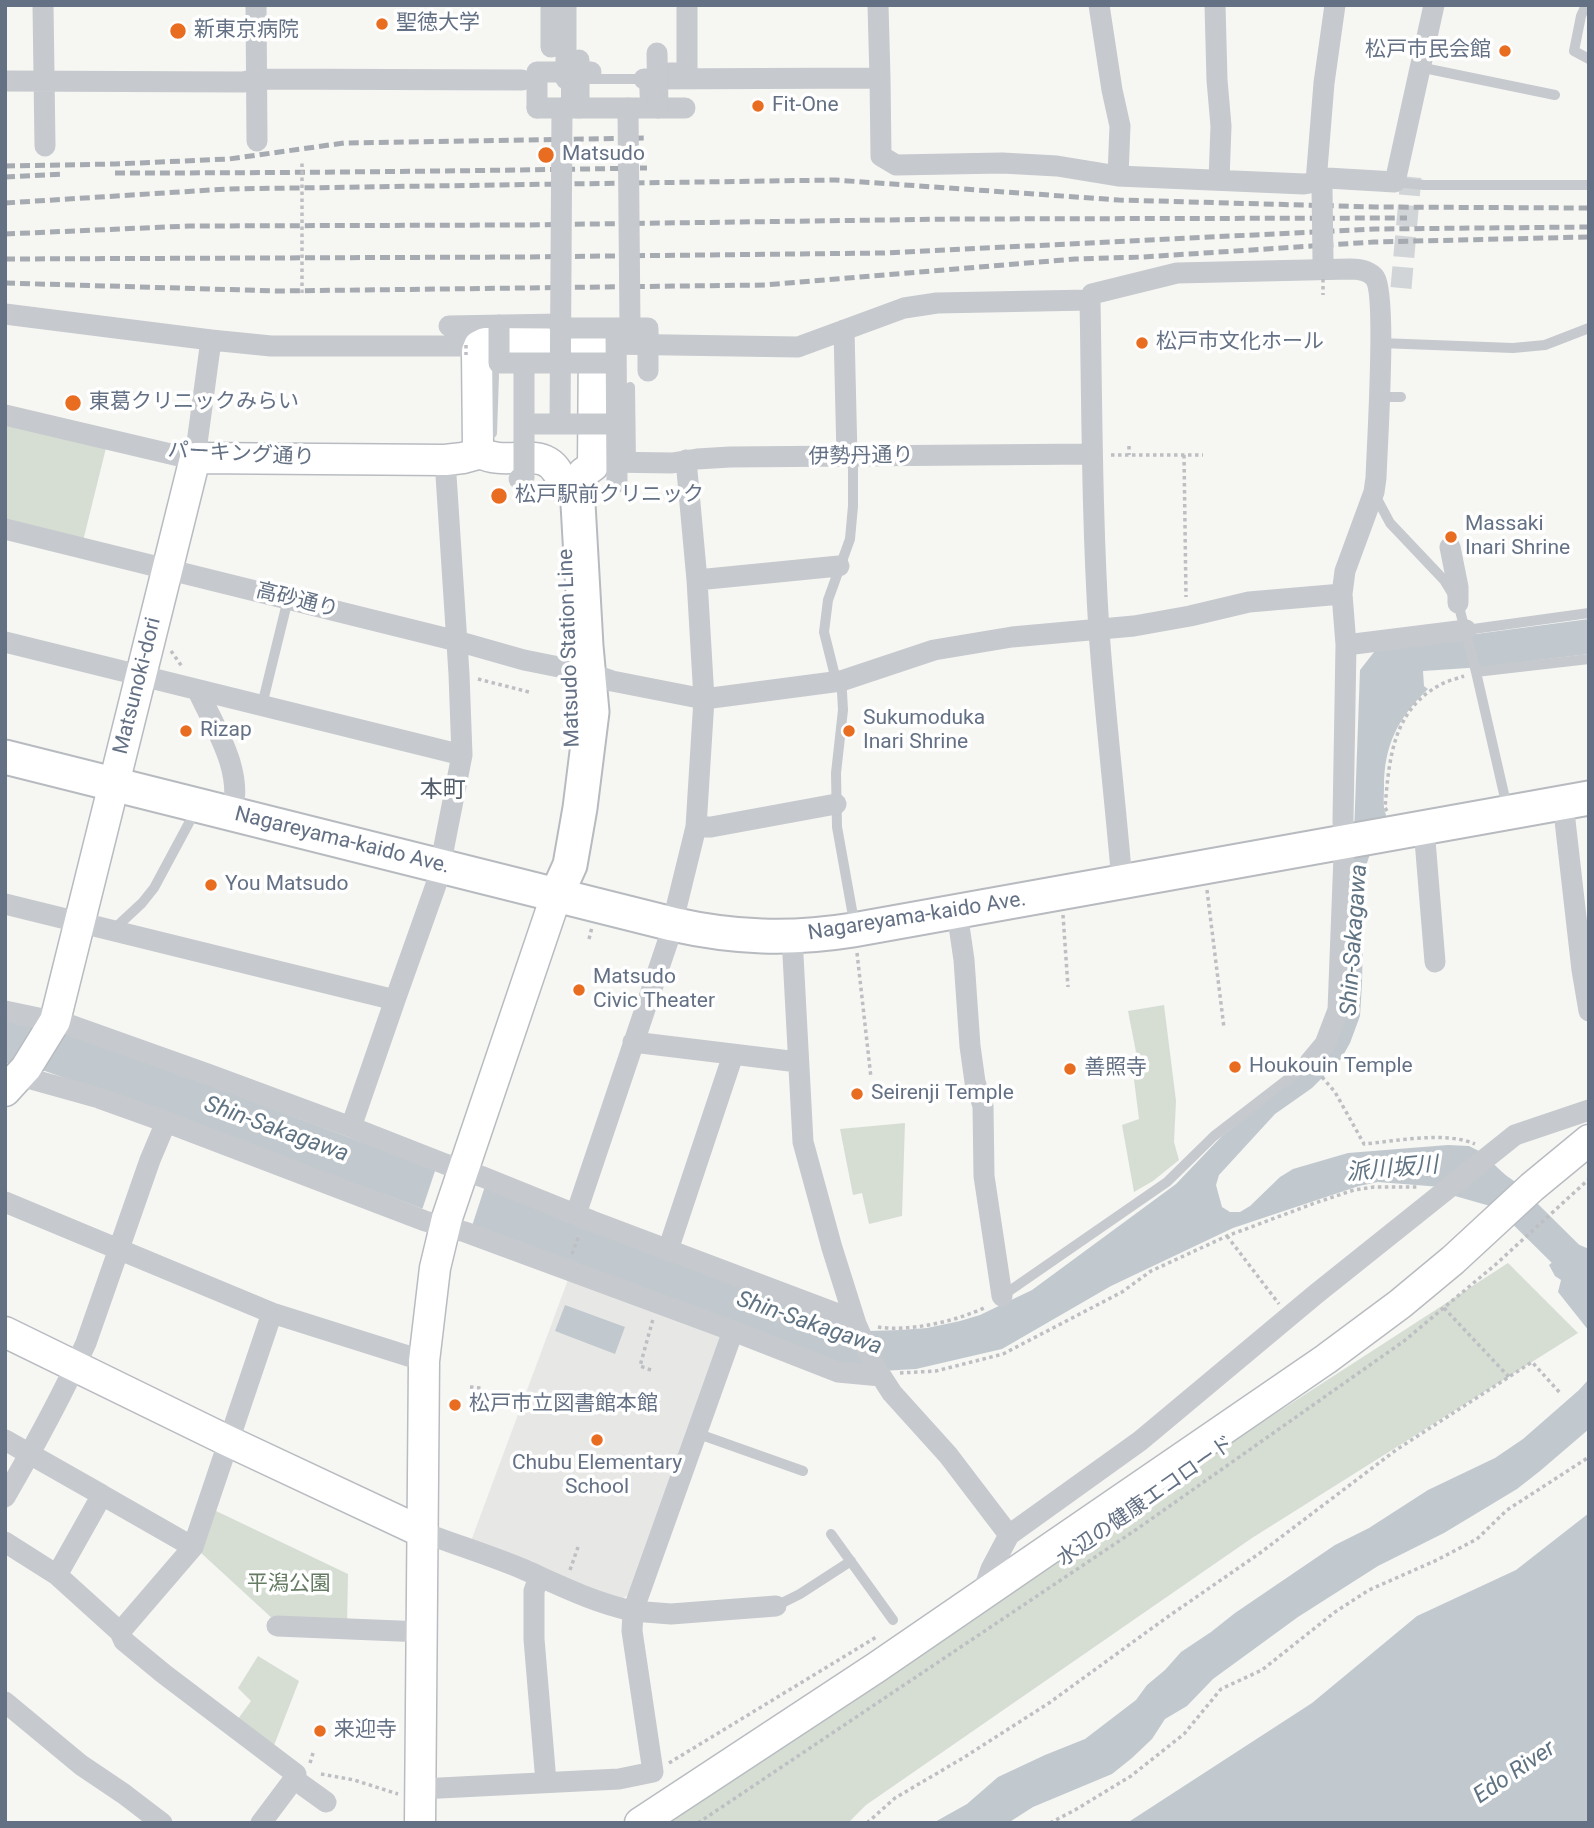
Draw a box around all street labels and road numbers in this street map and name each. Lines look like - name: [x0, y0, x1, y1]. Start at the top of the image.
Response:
- street label: パーキング通り: [167, 439, 315, 471]
- street label: 伊勢丹通り: [808, 443, 914, 471]
- street label: Matsudo Station Line: [554, 548, 586, 748]
- street label: 高砂通り: [253, 579, 341, 623]
- street label: Matsunoki-dori: [109, 615, 167, 757]
- street label: Nagareyama-kaido Ave.: [232, 802, 452, 880]
- street label: Nagareyama-kaido Ave.: [806, 887, 1028, 947]
- street label: 水辺の健康エコロード: [1053, 1431, 1239, 1573]

